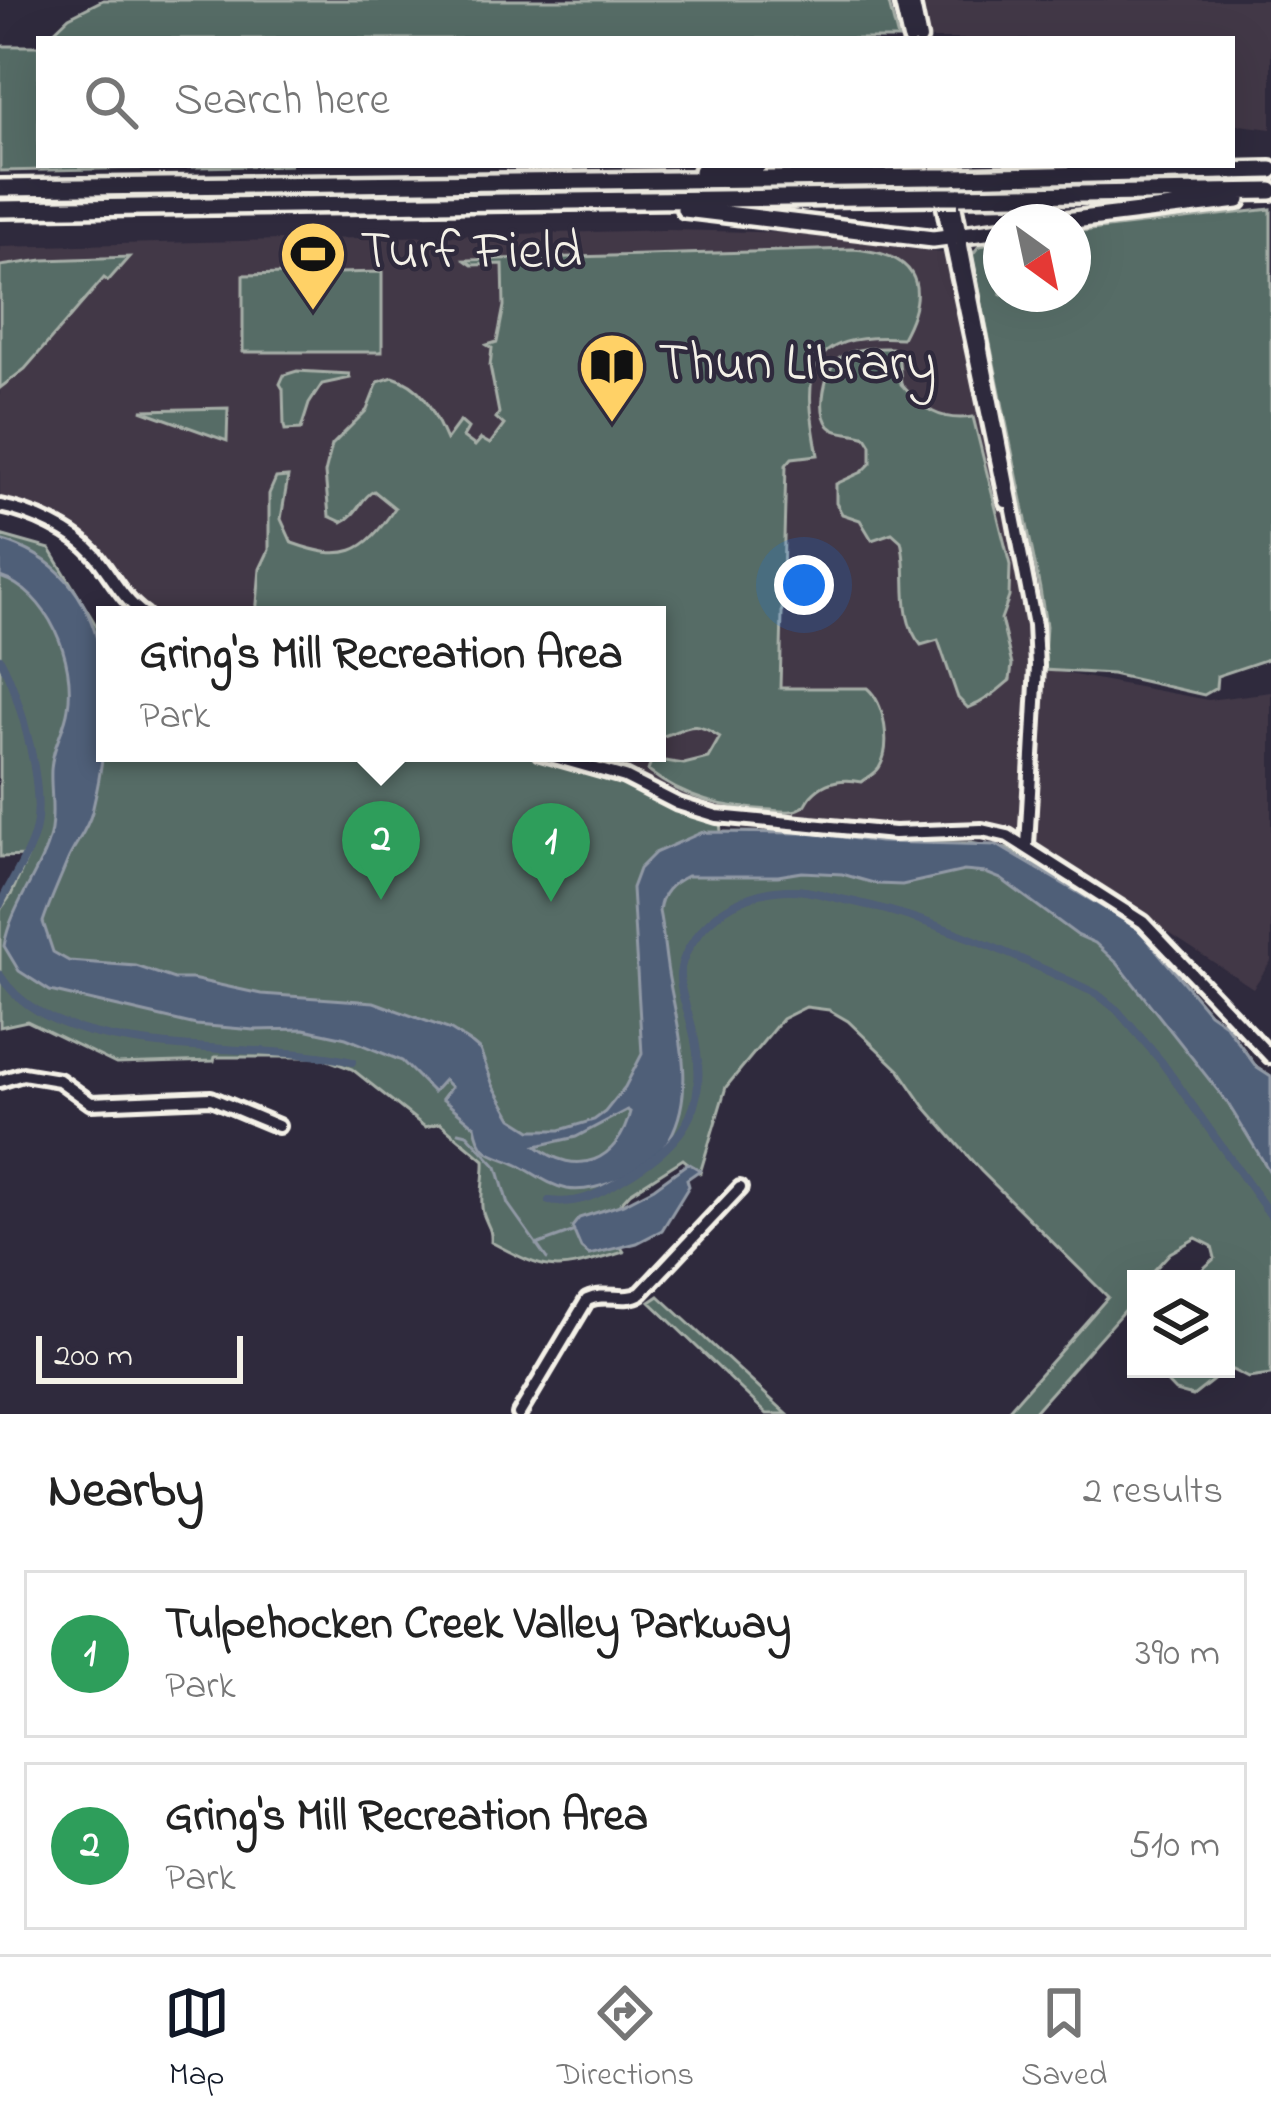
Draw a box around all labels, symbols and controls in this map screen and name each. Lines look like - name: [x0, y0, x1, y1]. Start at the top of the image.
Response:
- search box: [36, 36, 1235, 168]
- icon: search: [78, 69, 144, 135]
- text: Search here: [174, 69, 390, 135]
- north arrow: [983, 204, 1091, 312]
- place label: Turf Field: [360, 215, 582, 293]
- sports icon: Turf Field: [278, 219, 348, 313]
- place label: Thun Library: [658, 327, 936, 405]
- library icon: Thun Library: [577, 331, 647, 425]
- your location: [774, 555, 834, 615]
- popup: [96, 606, 666, 762]
- text: Gring's Mill Recreation Area: [140, 623, 622, 689]
- text: Park: [140, 689, 210, 746]
- pin: 2: [342, 801, 420, 900]
- pin: 1: [512, 803, 590, 902]
- map controls: [1127, 1270, 1235, 1378]
- button: layers: [1127, 1270, 1235, 1378]
- scale bar: [36, 1330, 243, 1383]
- text: 200 m: [54, 1333, 133, 1381]
- text: Nearby: [48, 1455, 204, 1530]
- text: 2 results: [1083, 1464, 1223, 1521]
- text: Tulpehocken Creek Valley Parkway: [165, 1593, 791, 1659]
- text: 1: [84, 1626, 96, 1683]
- text: 390 m: [1135, 1626, 1220, 1683]
- text: Park: [165, 1659, 235, 1716]
- text: Gring's Mill Recreation Area: [165, 1785, 648, 1851]
- text: 2: [80, 1818, 100, 1875]
- text: 510 m: [1128, 1818, 1220, 1875]
- text: Park: [165, 1851, 235, 1908]
- tab: Map: [164, 1980, 230, 2100]
- tab: Directions: [557, 1980, 694, 2100]
- tab: Saved: [1021, 1980, 1107, 2100]

